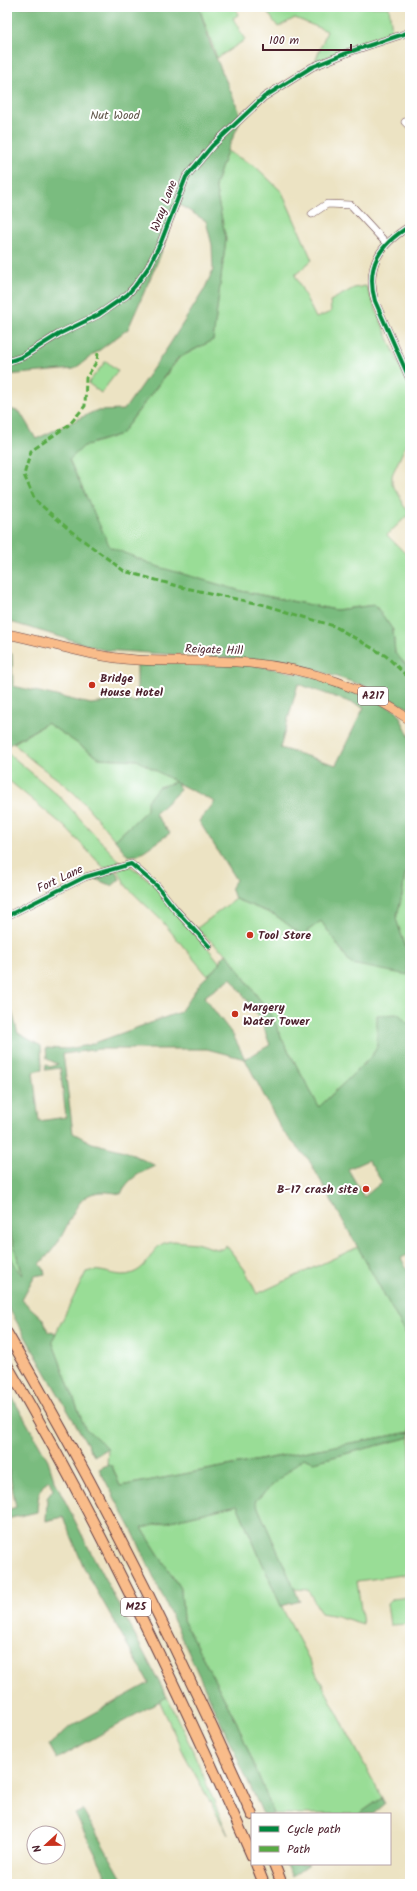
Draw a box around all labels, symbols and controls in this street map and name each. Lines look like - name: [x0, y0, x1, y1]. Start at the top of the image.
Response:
- scale bar: [263, 26, 351, 52]
- text: 100 m: [269, 31, 300, 50]
- park label: Nut Wood: [90, 106, 141, 125]
- street label: Wray Lane: [146, 177, 183, 234]
- street label: Reigate Hill: [185, 639, 243, 661]
- place label: Bridge House Hotel: [100, 669, 164, 702]
- marker: Bridge House Hotel: [87, 680, 97, 690]
- road number: A217: [358, 687, 388, 705]
- street label: Fort Lane: [34, 860, 87, 898]
- place label: Tool Store: [258, 926, 311, 945]
- marker: Tool Store: [245, 930, 255, 940]
- place label: Margery Water Tower: [243, 998, 310, 1031]
- marker: Margery Water Tower: [230, 1009, 240, 1019]
- place label: B-17 crash site: [277, 1180, 358, 1199]
- marker: B-17 crash site: [361, 1184, 371, 1194]
- road number: M25: [121, 1598, 151, 1616]
- legend: [251, 1813, 391, 1865]
- text: Cycle path: [287, 1820, 341, 1839]
- north arrow: [26, 1825, 66, 1865]
- text: Path: [287, 1840, 310, 1859]
- text: N: [28, 1842, 47, 1855]

